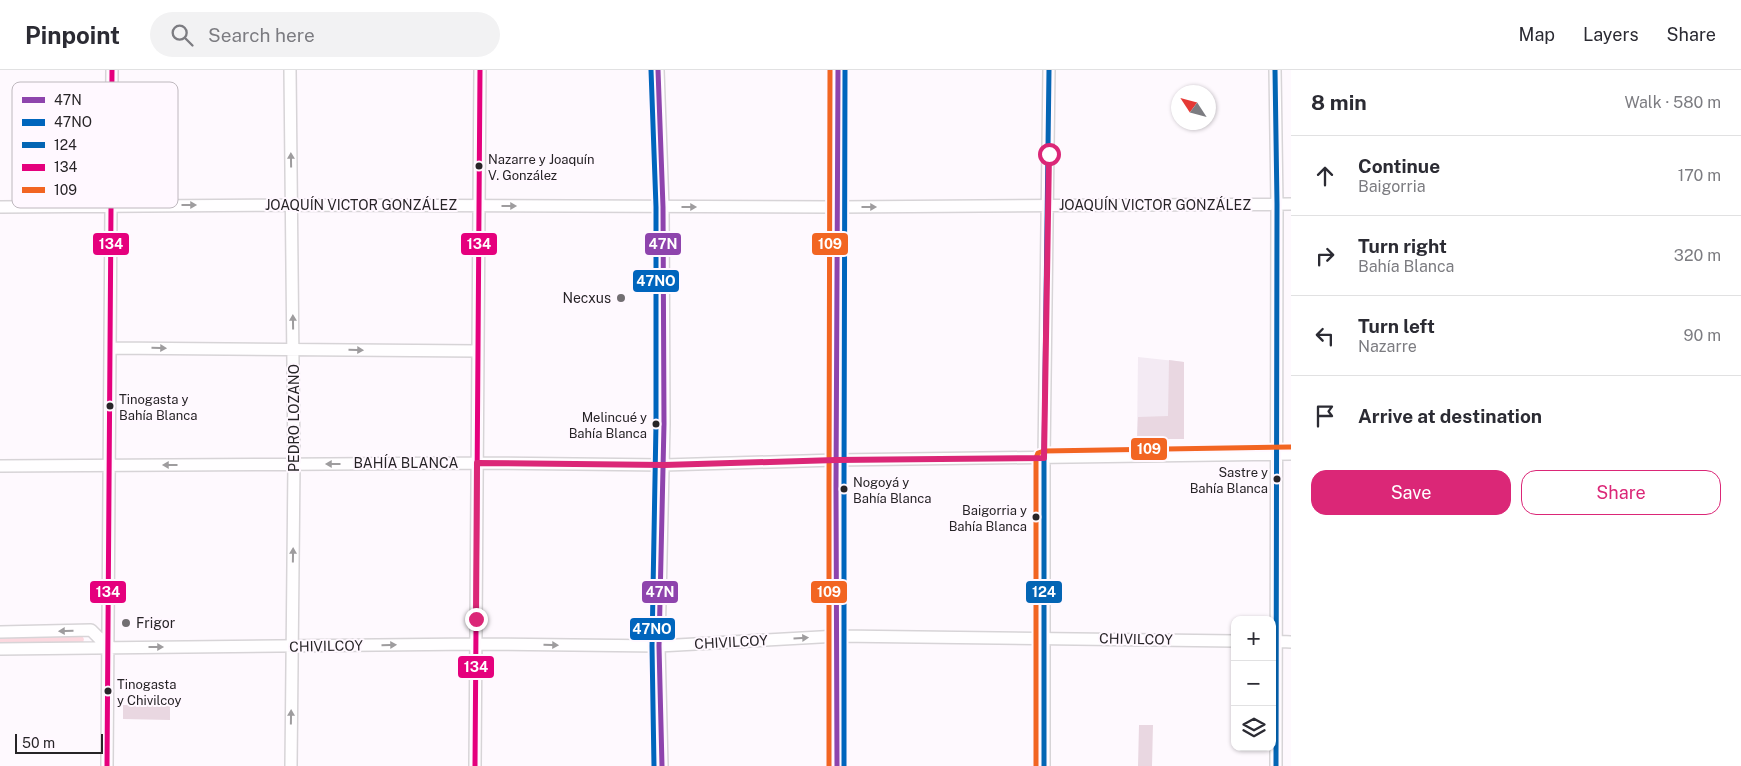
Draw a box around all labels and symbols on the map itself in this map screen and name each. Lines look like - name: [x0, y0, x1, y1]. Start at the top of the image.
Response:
- legend: [12, 82, 178, 208]
- north arrow: [1171, 85, 1216, 130]
- text: 47N: [54, 92, 82, 108]
- text: 47NO: [54, 114, 92, 130]
- text: 124: [54, 137, 77, 153]
- route start: [1038, 143, 1061, 166]
- one-way arrow: [287, 152, 295, 168]
- place label: Nazarre y Joaquín V. González: [488, 152, 595, 183]
- text: 134: [54, 159, 77, 175]
- marker: Nazarre y Joaquín V. González: [474, 161, 484, 171]
- text: 109: [54, 182, 77, 198]
- street label: JOAQUÍN VICTOR GONZÁLEZ: [265, 196, 457, 213]
- street label: JOAQUÍN VICTOR GONZÁLEZ: [1059, 196, 1251, 213]
- one-way arrow: [181, 201, 197, 209]
- one-way arrow: [501, 202, 517, 210]
- one-way arrow: [681, 203, 697, 211]
- one-way arrow: [861, 203, 877, 211]
- line badge: 134: [92, 232, 130, 256]
- line badge: 134: [460, 232, 498, 256]
- line badge: 47N: [644, 232, 682, 256]
- line badge: 109: [811, 232, 849, 256]
- text: 134: [99, 236, 123, 252]
- text: 134: [467, 236, 491, 252]
- text: 47N: [649, 236, 677, 252]
- text: 109: [818, 236, 842, 252]
- line badge: 47NO: [632, 269, 680, 293]
- text: 47NO: [636, 273, 676, 289]
- place label: Necxus: [562, 290, 611, 306]
- marker: Necxus: [615, 292, 627, 304]
- one-way arrow: [289, 314, 297, 330]
- one-way arrow: [151, 344, 167, 352]
- one-way arrow: [348, 346, 364, 354]
- street label: PEDRO LOZANO: [286, 364, 302, 472]
- place label: Tinogasta y Bahía Blanca: [119, 392, 197, 423]
- marker: Tinogasta y Bahía Blanca: [105, 401, 115, 411]
- place label: Melincué y Bahía Blanca: [569, 410, 647, 441]
- marker: Melincué y Bahía Blanca: [651, 419, 661, 429]
- line badge: 109: [1130, 437, 1168, 461]
- text: 109: [1137, 441, 1161, 457]
- street label: BAHÍA BLANCA: [354, 454, 459, 471]
- one-way arrow: [325, 460, 341, 468]
- one-way arrow: [162, 461, 178, 469]
- place label: Sastre y Bahía Blanca: [1190, 465, 1268, 496]
- marker: Sastre y Bahía Blanca: [1272, 474, 1282, 484]
- place label: Nogoyá y Bahía Blanca: [853, 475, 931, 506]
- marker: Nogoyá y Bahía Blanca: [839, 484, 849, 494]
- place label: Baigorria y Bahía Blanca: [949, 503, 1027, 534]
- marker: Baigorria y Bahía Blanca: [1031, 512, 1041, 522]
- one-way arrow: [289, 547, 297, 563]
- line badge: 134: [89, 580, 127, 604]
- line badge: 47N: [641, 580, 679, 604]
- line badge: 109: [810, 580, 848, 604]
- line badge: 124: [1025, 580, 1063, 604]
- text: 134: [96, 584, 120, 600]
- text: 47N: [646, 584, 674, 600]
- text: 109: [817, 584, 841, 600]
- text: 124: [1032, 584, 1056, 600]
- route end: [465, 608, 488, 631]
- place label: Frigor: [136, 615, 175, 631]
- marker: Frigor: [120, 617, 132, 629]
- line badge: 47NO: [629, 617, 676, 641]
- text: 47NO: [632, 621, 672, 637]
- one-way arrow: [58, 627, 74, 635]
- street label: CHIVILCOY: [1099, 630, 1173, 648]
- street label: CHIVILCOY: [694, 632, 769, 652]
- one-way arrow: [793, 634, 809, 642]
- street label: CHIVILCOY: [289, 637, 363, 655]
- one-way arrow: [381, 641, 397, 649]
- one-way arrow: [544, 641, 560, 649]
- one-way arrow: [149, 643, 165, 651]
- line badge: 134: [457, 655, 495, 679]
- text: 134: [464, 659, 488, 675]
- place label: Tinogasta y Chivilcoy: [117, 677, 181, 708]
- marker: Tinogasta y Chivilcoy: [103, 686, 113, 696]
- one-way arrow: [287, 709, 295, 725]
- scale bar: [15, 731, 102, 754]

